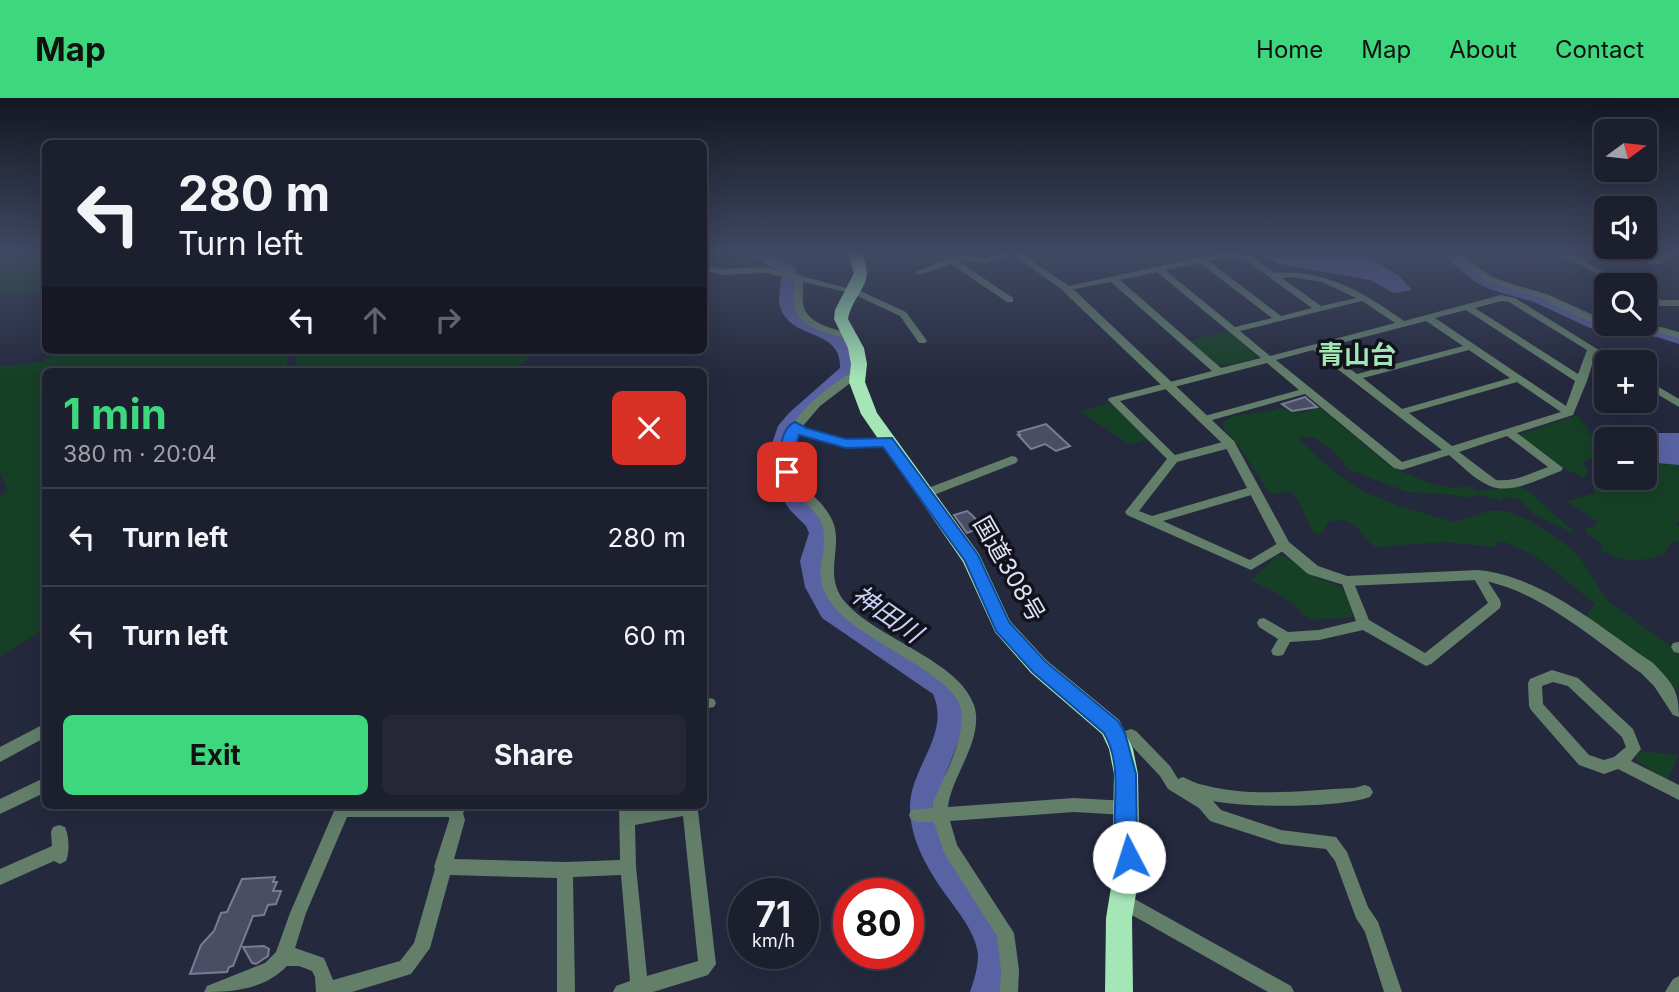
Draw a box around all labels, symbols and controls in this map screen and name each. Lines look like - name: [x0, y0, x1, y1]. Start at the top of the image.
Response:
- text: Map: [35, 29, 106, 69]
- text: Home: [1256, 35, 1323, 64]
- text: Map: [1361, 35, 1411, 64]
- text: About: [1449, 35, 1517, 64]
- text: Contact: [1555, 35, 1644, 64]
- north arrow: [1594, 119, 1657, 182]
- map controls: [1594, 119, 1657, 490]
- text: 280 m: [178, 164, 330, 223]
- icon: left: [63, 168, 154, 259]
- button: sound: [1594, 196, 1657, 259]
- text: Turn left: [178, 224, 303, 263]
- button: search: [1594, 273, 1657, 336]
- icon: left: [283, 301, 321, 339]
- icon: ahead: [356, 301, 394, 339]
- icon: right: [429, 301, 467, 339]
- district label: 青山台: [1318, 339, 1396, 370]
- button: +: [1594, 350, 1657, 413]
- text: 1 min: [63, 388, 167, 439]
- button: close: [612, 391, 686, 465]
- button: −: [1594, 427, 1657, 490]
- text: 380 m · 20:04: [63, 440, 217, 468]
- pin: [757, 442, 817, 502]
- icon: arrive: [768, 453, 806, 491]
- street label: 国道308号: [968, 511, 1051, 627]
- icon: left: [63, 518, 101, 556]
- text: Turn left: [122, 522, 228, 553]
- text: 280 m: [608, 522, 686, 553]
- water label: 神田川: [846, 579, 931, 650]
- icon: left: [63, 616, 101, 654]
- text: Turn left: [122, 620, 228, 651]
- text: 60 m: [623, 620, 686, 651]
- button: Exit: [63, 715, 368, 795]
- button: Share: [382, 715, 686, 795]
- position arrow: [1092, 820, 1166, 894]
- speed limit sign: 80: [833, 878, 924, 969]
- text: 71: [756, 893, 791, 935]
- text: km/h: [752, 930, 795, 951]

